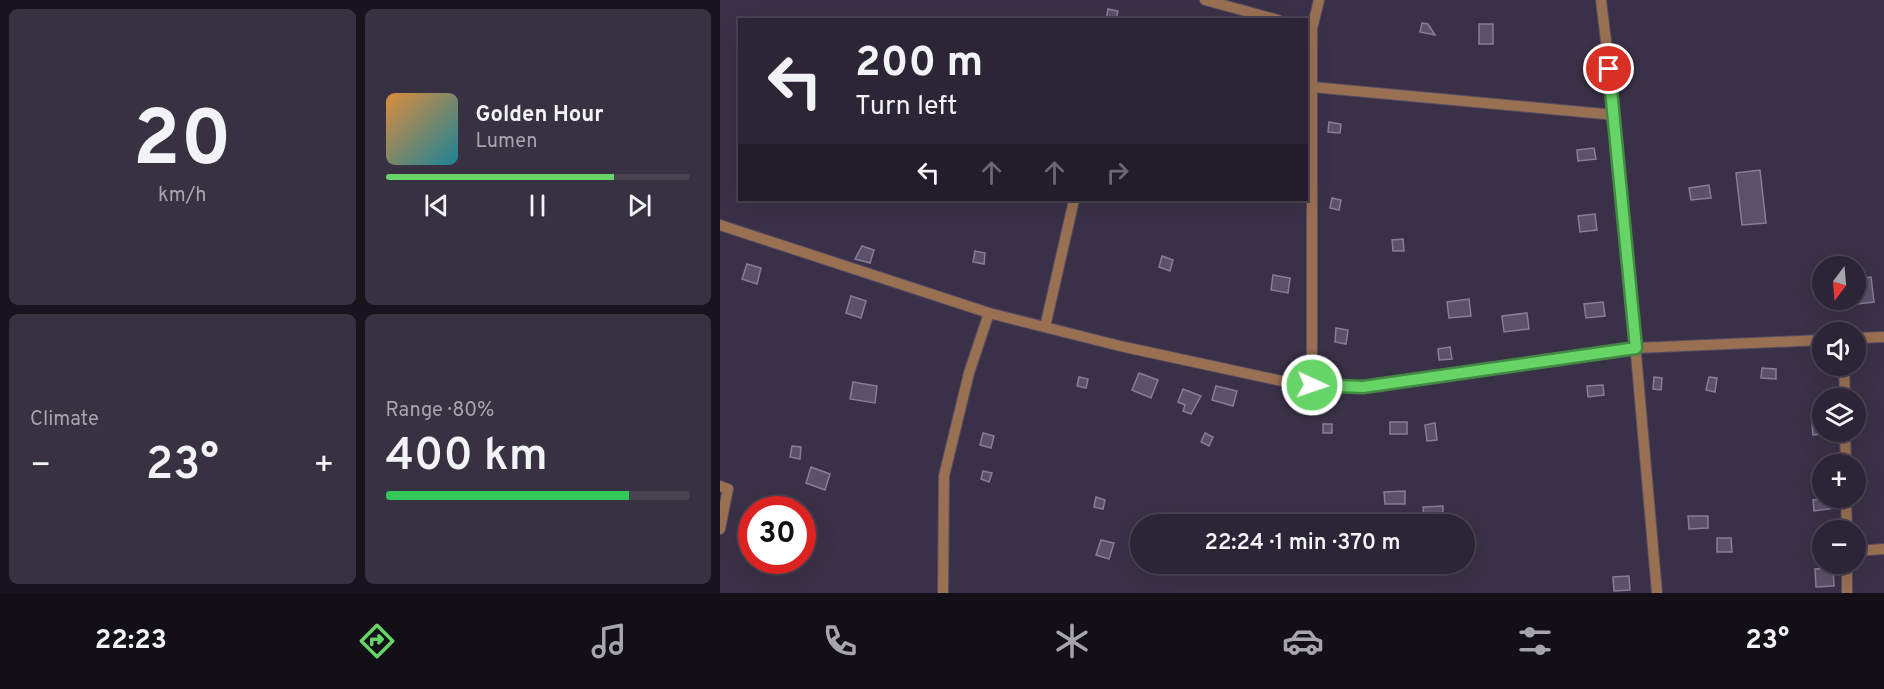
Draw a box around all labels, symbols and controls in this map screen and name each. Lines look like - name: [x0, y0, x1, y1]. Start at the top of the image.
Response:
- text: 200 m: [855, 38, 983, 91]
- icon: left: [756, 42, 834, 120]
- pin: [1583, 43, 1634, 94]
- icon: arrive: [1592, 52, 1625, 85]
- text: Turn left: [855, 90, 957, 124]
- text: 20: [133, 94, 232, 193]
- text: Golden Hour: [476, 102, 603, 129]
- text: Lumen: [476, 129, 538, 155]
- icon: left: [912, 156, 945, 189]
- icon: ahead: [975, 156, 1008, 189]
- icon: ahead: [1038, 156, 1071, 189]
- icon: right: [1101, 156, 1134, 189]
- text: km/h: [158, 183, 207, 209]
- icon: previous: [420, 189, 453, 222]
- icon: pause: [521, 189, 554, 222]
- icon: next: [623, 189, 656, 222]
- north arrow: [1812, 256, 1866, 310]
- map controls: [1812, 256, 1866, 574]
- button: sound: [1812, 322, 1866, 376]
- position arrow: [1280, 353, 1344, 417]
- button: layers: [1812, 388, 1866, 442]
- text: Range · 80%: [386, 398, 495, 424]
- text: Climate: [30, 407, 99, 433]
- text: 400 km: [386, 429, 548, 486]
- text: 23°: [146, 438, 219, 495]
- text: −: [30, 446, 51, 488]
- text: +: [313, 446, 334, 488]
- button: +: [1812, 454, 1866, 508]
- speed limit sign: 30: [738, 496, 816, 574]
- button: −: [1812, 520, 1866, 574]
- text: 22:24 · 1 min · 370 m: [1204, 530, 1401, 557]
- icon: directions: [356, 620, 398, 662]
- icon: music: [588, 620, 630, 662]
- icon: phone: [819, 620, 861, 662]
- icon: climate: [1051, 620, 1093, 662]
- icon: car: [1282, 620, 1324, 662]
- icon: filters: [1514, 620, 1556, 662]
- text: 22:23: [95, 624, 167, 658]
- text: 23°: [1745, 624, 1789, 658]

